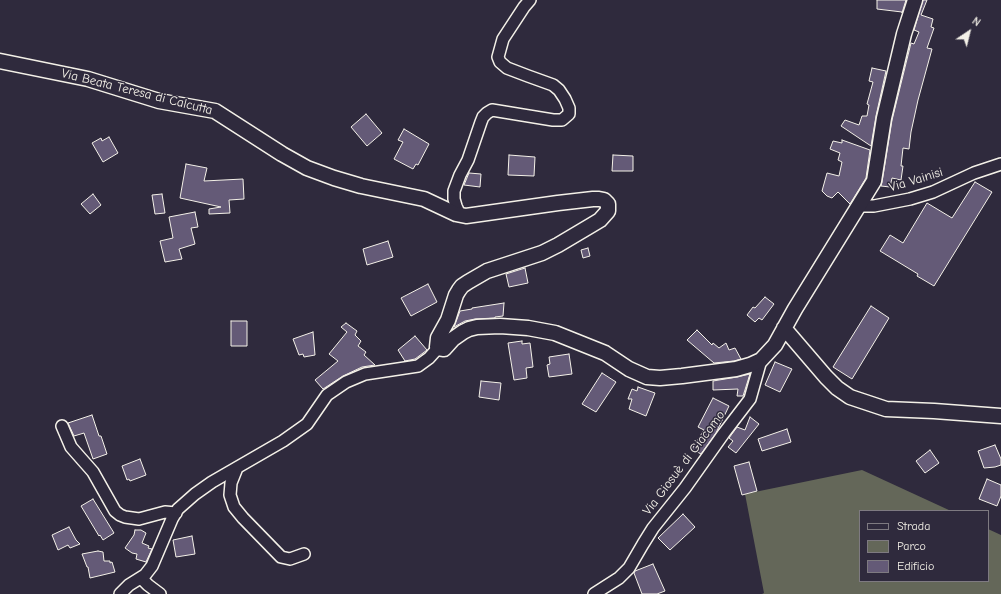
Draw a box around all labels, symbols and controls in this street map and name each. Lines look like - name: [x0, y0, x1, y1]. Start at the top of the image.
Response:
- north arrow: [949, 12, 989, 52]
- text: N: [969, 14, 983, 29]
- street label: Via Beata Teresa di Calcutta: [60, 66, 214, 118]
- street label: Via Vainisi: [887, 164, 945, 196]
- street label: Via Giosuè di Giacomo: [640, 408, 728, 518]
- legend: [859, 510, 989, 582]
- text: Strada: [897, 519, 930, 533]
- text: Parco: [897, 539, 926, 553]
- text: Edificio: [897, 559, 934, 573]

